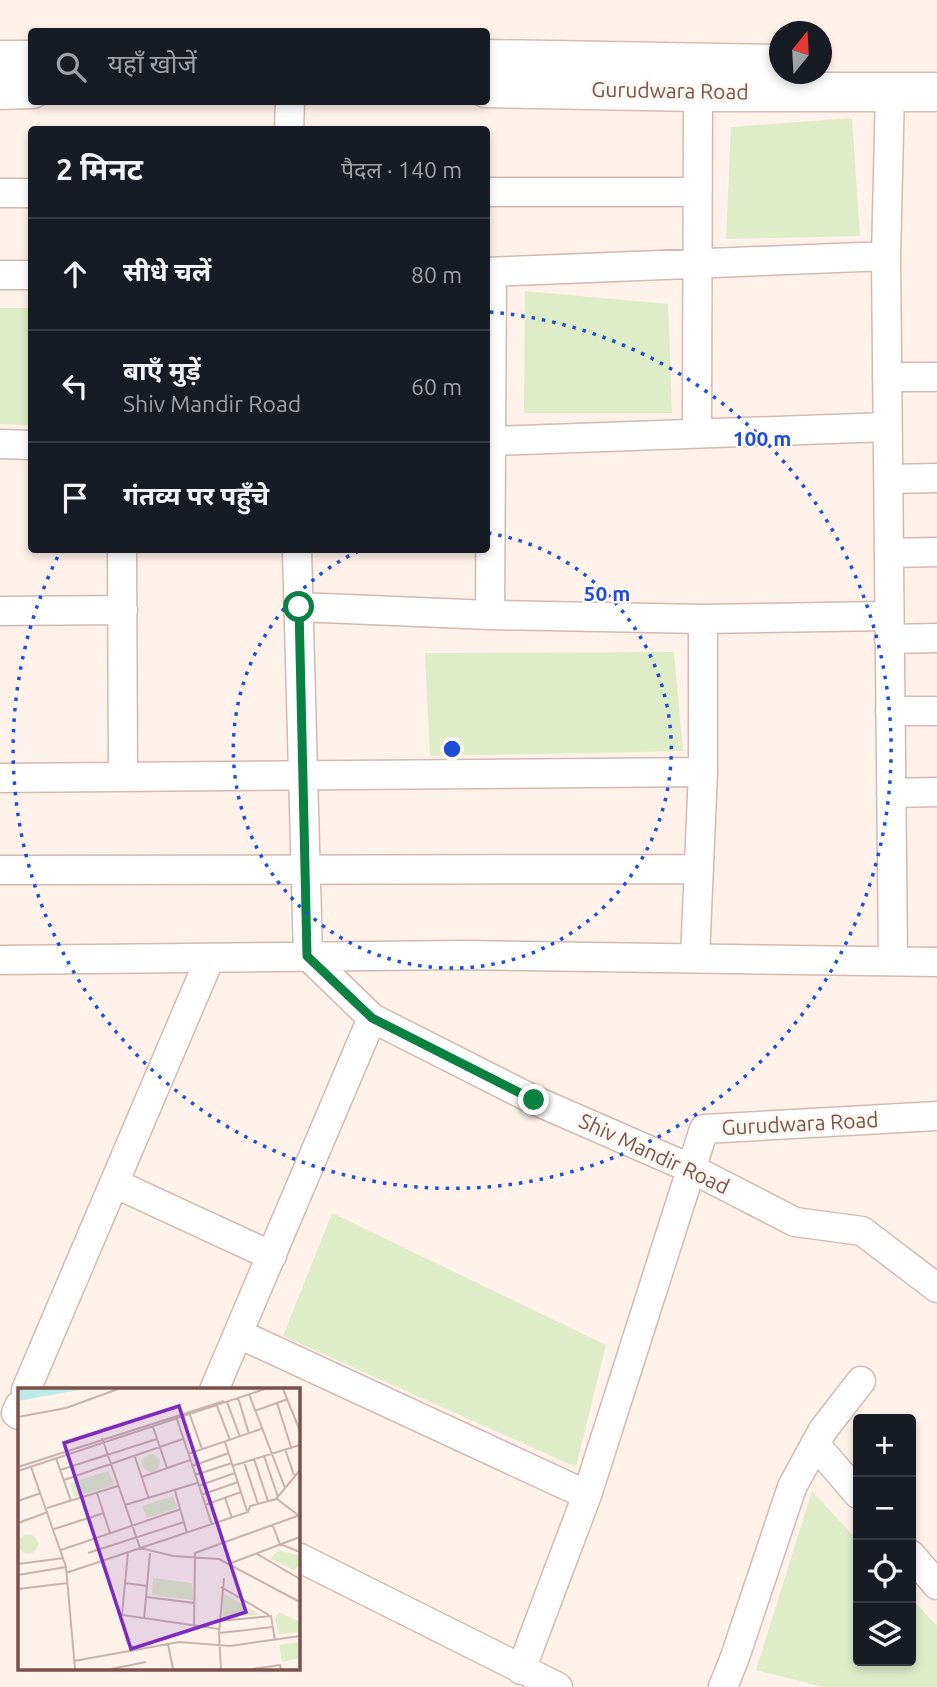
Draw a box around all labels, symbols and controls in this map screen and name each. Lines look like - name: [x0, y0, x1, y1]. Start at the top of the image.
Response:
- north arrow: [769, 21, 832, 84]
- search box: [28, 28, 490, 105]
- icon: search: [52, 48, 90, 86]
- text: यहाँ खोजें: [108, 49, 197, 78]
- street label: Gurudwara Road: [591, 77, 749, 103]
- text: 2 मिनट: [56, 152, 143, 186]
- text: पैदल · 140 m: [341, 157, 462, 182]
- icon: ahead: [56, 255, 94, 293]
- text: सीधे चलें: [123, 257, 211, 286]
- text: 80 m: [411, 262, 462, 287]
- text: बाएँ मुड़ें: [123, 356, 200, 385]
- icon: left: [56, 367, 94, 405]
- text: 60 m: [411, 374, 462, 399]
- text: Shiv Mandir Road: [123, 391, 301, 416]
- text: 100 m: [733, 426, 791, 450]
- icon: arrive: [56, 479, 94, 517]
- text: गंतव्य पर पहुँचे: [123, 481, 269, 510]
- text: 50 m: [584, 581, 630, 605]
- route start: [283, 591, 314, 622]
- centre of rings: [440, 737, 464, 761]
- route end: [518, 1084, 549, 1115]
- street label: Gurudwara Road: [721, 1107, 879, 1139]
- street label: Shiv Mandir Road: [576, 1108, 733, 1198]
- inset map: [18, 1388, 299, 1670]
- map controls: [853, 1414, 916, 1666]
- button: +: [853, 1414, 916, 1477]
- button: −: [853, 1477, 916, 1540]
- button: locate: [853, 1540, 916, 1603]
- button: layers: [853, 1603, 916, 1666]

